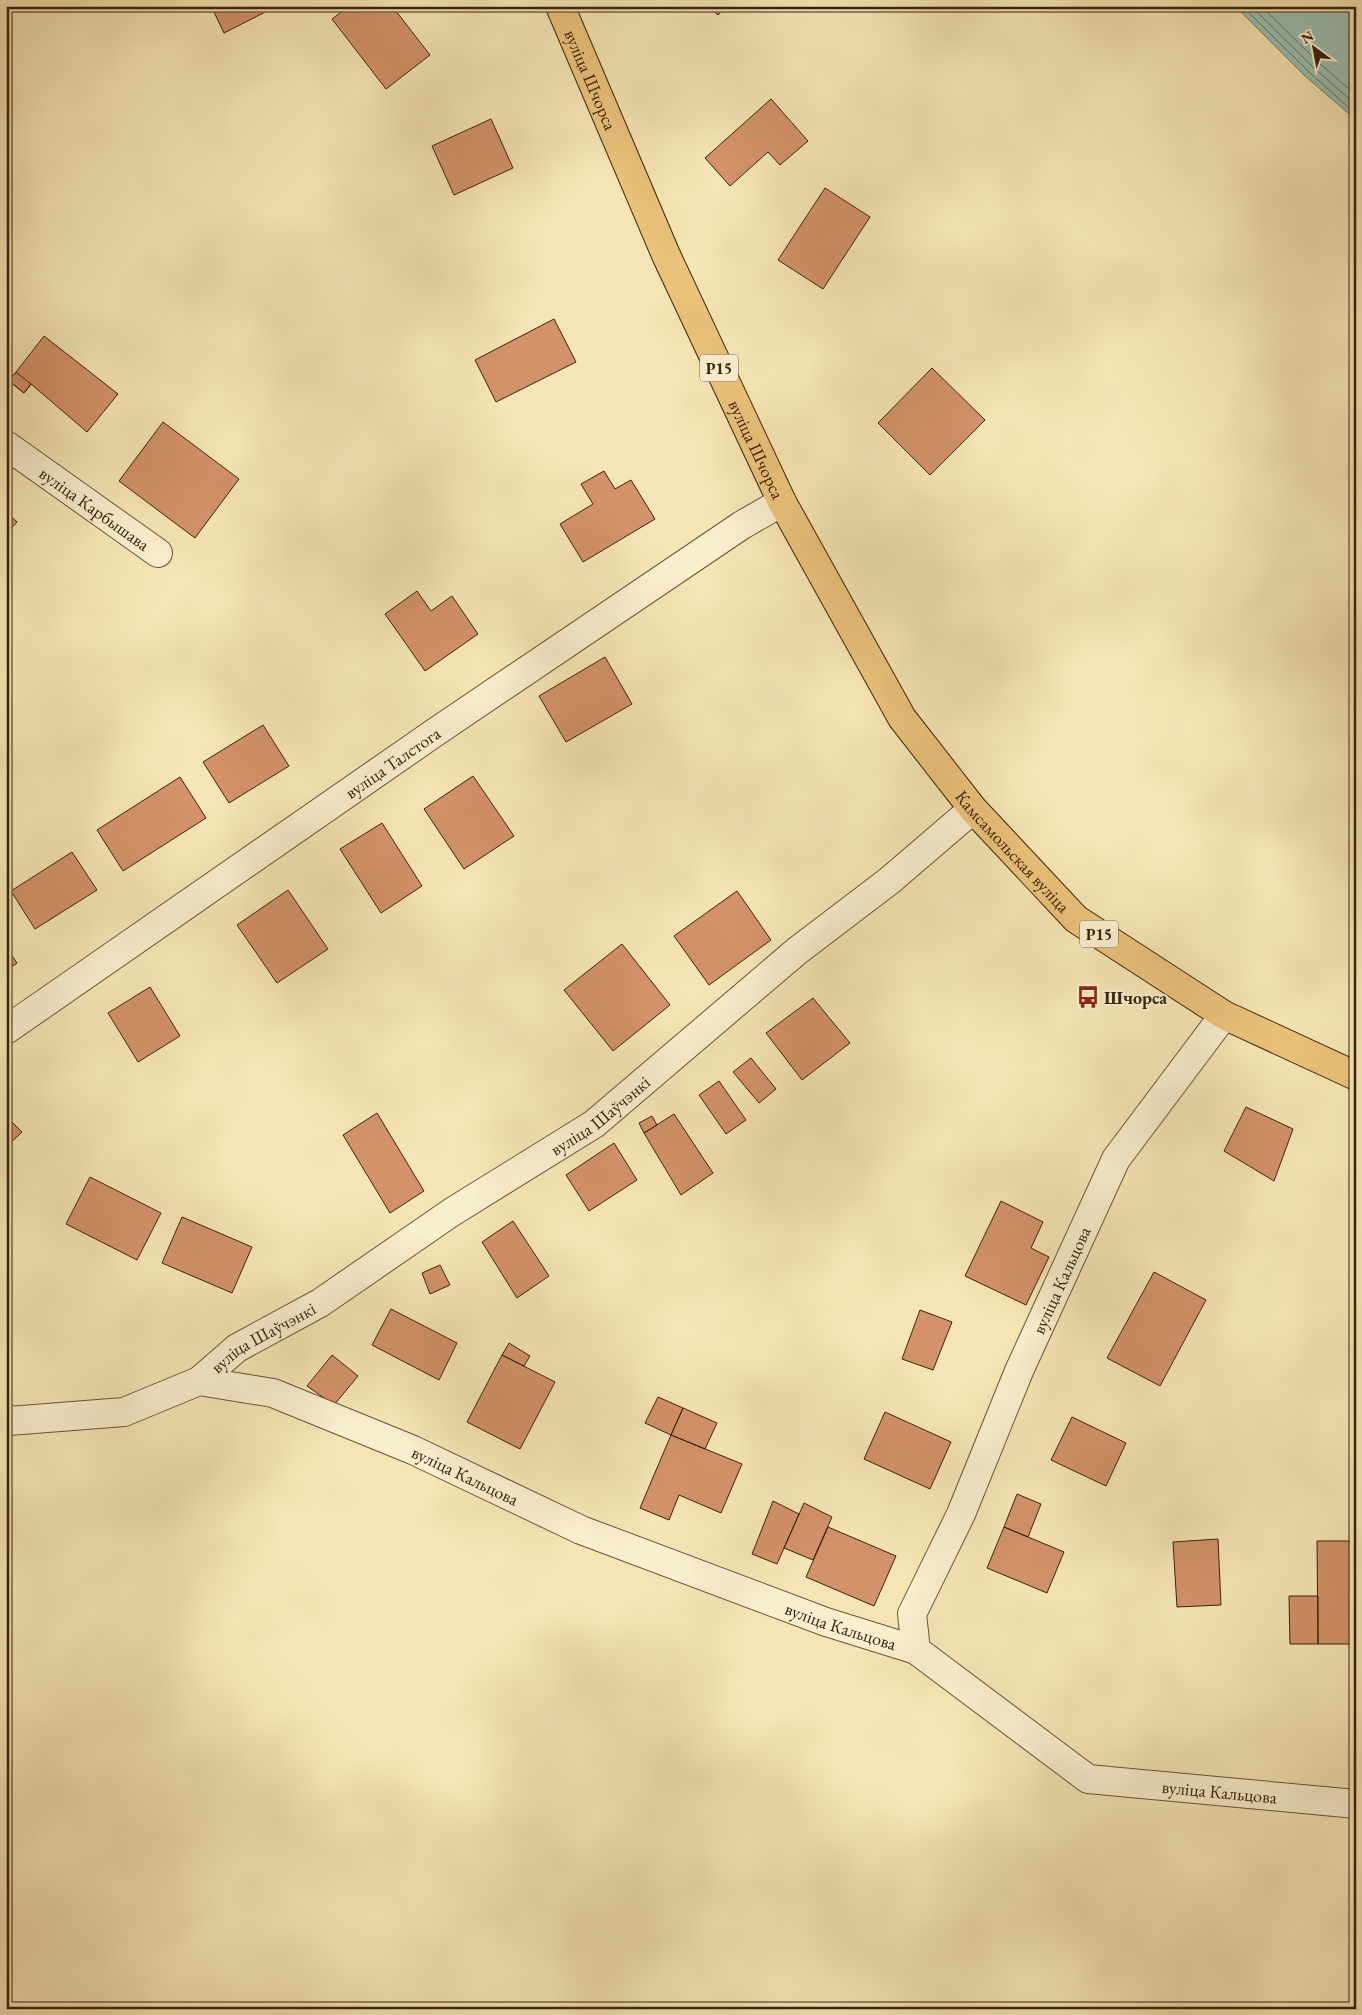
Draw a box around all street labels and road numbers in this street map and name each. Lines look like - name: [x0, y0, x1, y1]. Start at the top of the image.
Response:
- street label: вуліца Шчорса: [560, 26, 623, 134]
- road number: Р15: [700, 354, 738, 382]
- street label: вуліца Шчорса: [724, 396, 791, 503]
- street label: вуліца Карбышава: [35, 461, 155, 556]
- street label: вуліца Талстога: [340, 720, 445, 803]
- street label: Камсамольская вуліца: [951, 785, 1076, 918]
- road number: Р15: [1080, 921, 1118, 948]
- street label: вуліца Шаўчэнкі: [546, 1070, 655, 1160]
- street label: вуліца Кальцова: [1026, 1222, 1096, 1337]
- street label: вуліца Шаўчэнкі: [205, 1296, 320, 1378]
- street label: вуліца Кальцова: [408, 1440, 523, 1511]
- street label: вуліца Кальцова: [782, 1596, 900, 1655]
- street label: вуліца Кальцова: [1161, 1774, 1279, 1808]

